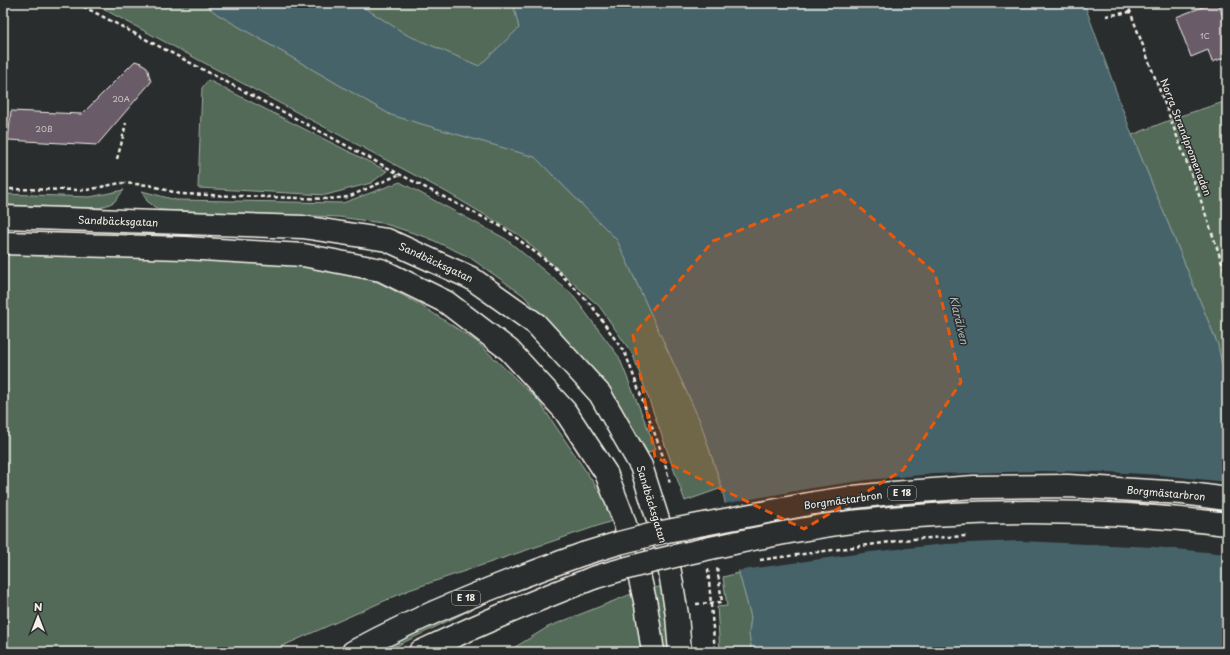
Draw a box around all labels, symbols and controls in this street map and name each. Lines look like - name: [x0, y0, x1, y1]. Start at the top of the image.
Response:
- house number: 1C: [1200, 30, 1210, 42]
- street label: Norra Strandpromenaden: [1157, 76, 1216, 198]
- house number: 20A: [112, 93, 130, 105]
- house number: 20B: [35, 123, 53, 135]
- street label: Sandbäcksgatan: [78, 212, 158, 229]
- street label: Sandbäcksgatan: [397, 238, 476, 285]
- water label: Klarälven: [946, 294, 974, 347]
- street label: Sandbäcksgatan: [634, 463, 671, 545]
- street label: Borgmästarbron: [1126, 482, 1206, 503]
- road number: E 18: [888, 486, 916, 500]
- street label: Borgmästarbron: [803, 487, 883, 512]
- road number: E 18: [452, 591, 480, 605]
- north arrow: [18, 597, 58, 637]
- text: N: [34, 598, 43, 615]

